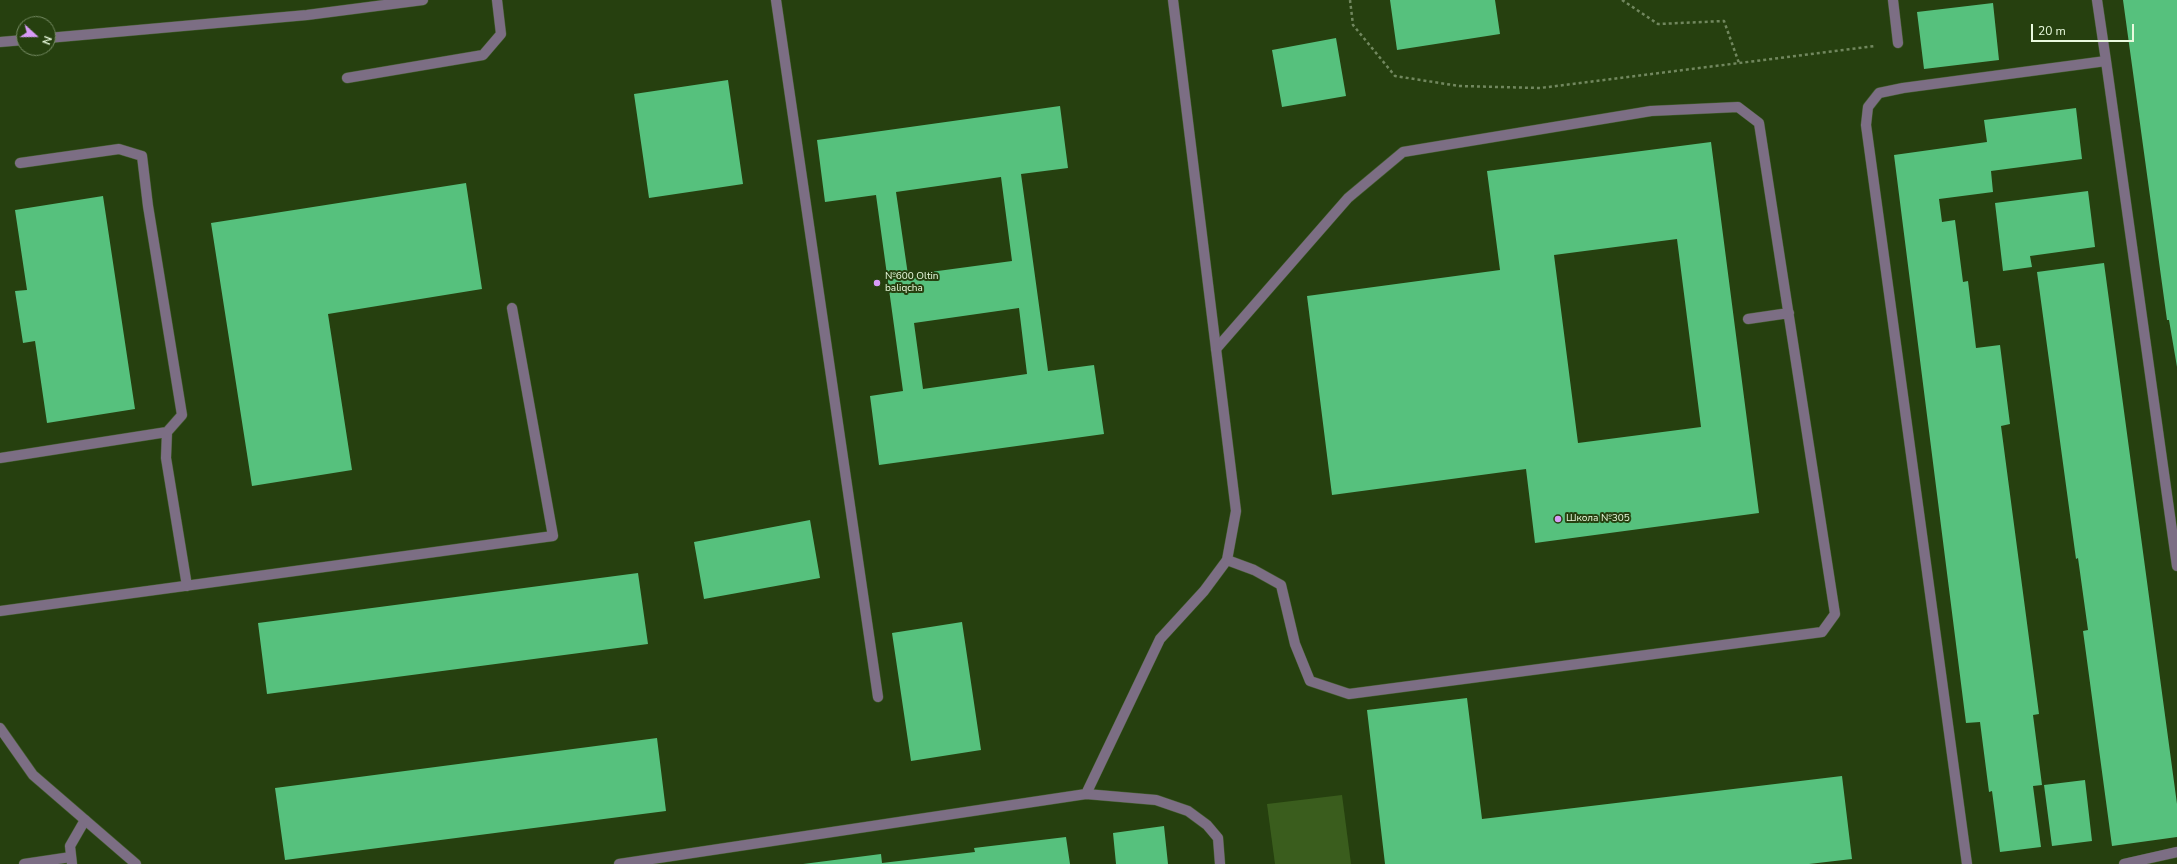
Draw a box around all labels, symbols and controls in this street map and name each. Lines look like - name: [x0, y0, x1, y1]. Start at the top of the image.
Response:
- north arrow: [16, 16, 56, 56]
- scale bar: [2033, 16, 2136, 42]
- text: 20 m: [2038, 23, 2066, 39]
- text: N: [38, 34, 55, 47]
- place label: №600 Oltin baliqcha: [885, 271, 938, 294]
- marker: №600 Oltin baliqcha: [872, 278, 882, 288]
- place label: Школа №305: [1566, 513, 1630, 525]
- marker: Школа №305: [1553, 514, 1563, 524]

